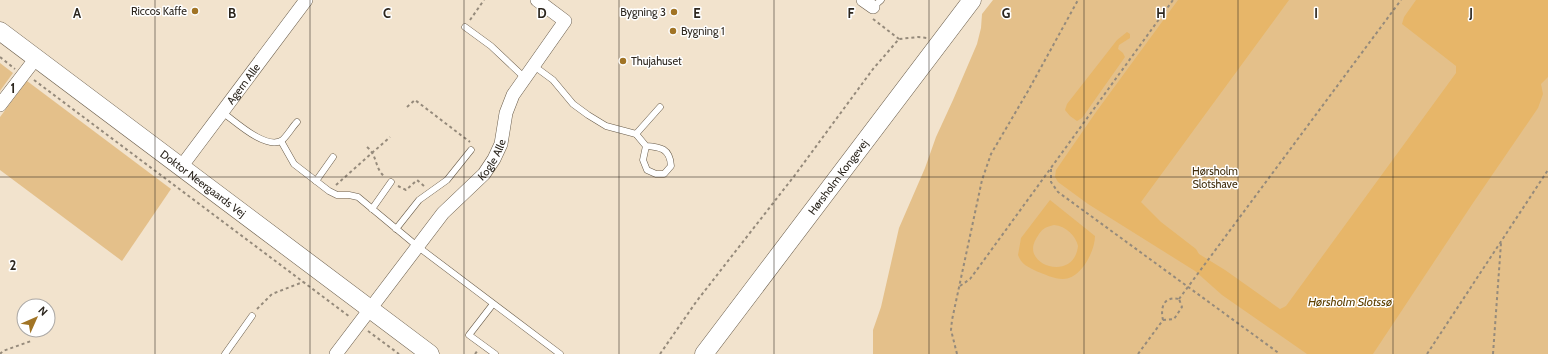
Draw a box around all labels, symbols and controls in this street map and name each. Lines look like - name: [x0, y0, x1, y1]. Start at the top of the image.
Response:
- place label: Riccos Kaffe: [131, 4, 187, 18]
- text: A: [73, 5, 82, 21]
- text: B: [228, 5, 236, 21]
- text: C: [383, 5, 391, 21]
- text: D: [537, 5, 547, 21]
- place label: Bygning 3: [620, 5, 666, 19]
- text: E: [693, 5, 701, 21]
- text: F: [848, 5, 855, 21]
- text: G: [1002, 5, 1011, 21]
- text: H: [1156, 5, 1166, 21]
- text: I: [1314, 5, 1318, 21]
- text: J: [1468, 5, 1473, 21]
- marker: Riccos Kaffe: [190, 6, 200, 16]
- marker: Bygning 3: [669, 7, 679, 17]
- place label: Bygning 1: [681, 24, 724, 38]
- marker: Bygning 1: [668, 26, 678, 36]
- place label: Thujahuset: [631, 54, 682, 68]
- marker: Thujahuset: [618, 56, 628, 66]
- street label: Agern Alle: [223, 60, 263, 107]
- text: 1: [11, 80, 15, 96]
- street label: Hørsholm Kongevej: [805, 137, 871, 217]
- street label: Kogle Alle: [475, 138, 509, 183]
- street label: Doktor Neergaards Vej: [157, 147, 249, 220]
- park label: Hørsholm Slotshave: [1192, 164, 1238, 191]
- text: 2: [10, 257, 17, 273]
- water label: Hørsholm Slotssø: [1308, 294, 1393, 309]
- north arrow: [16, 298, 56, 338]
- text: N: [35, 303, 51, 319]

